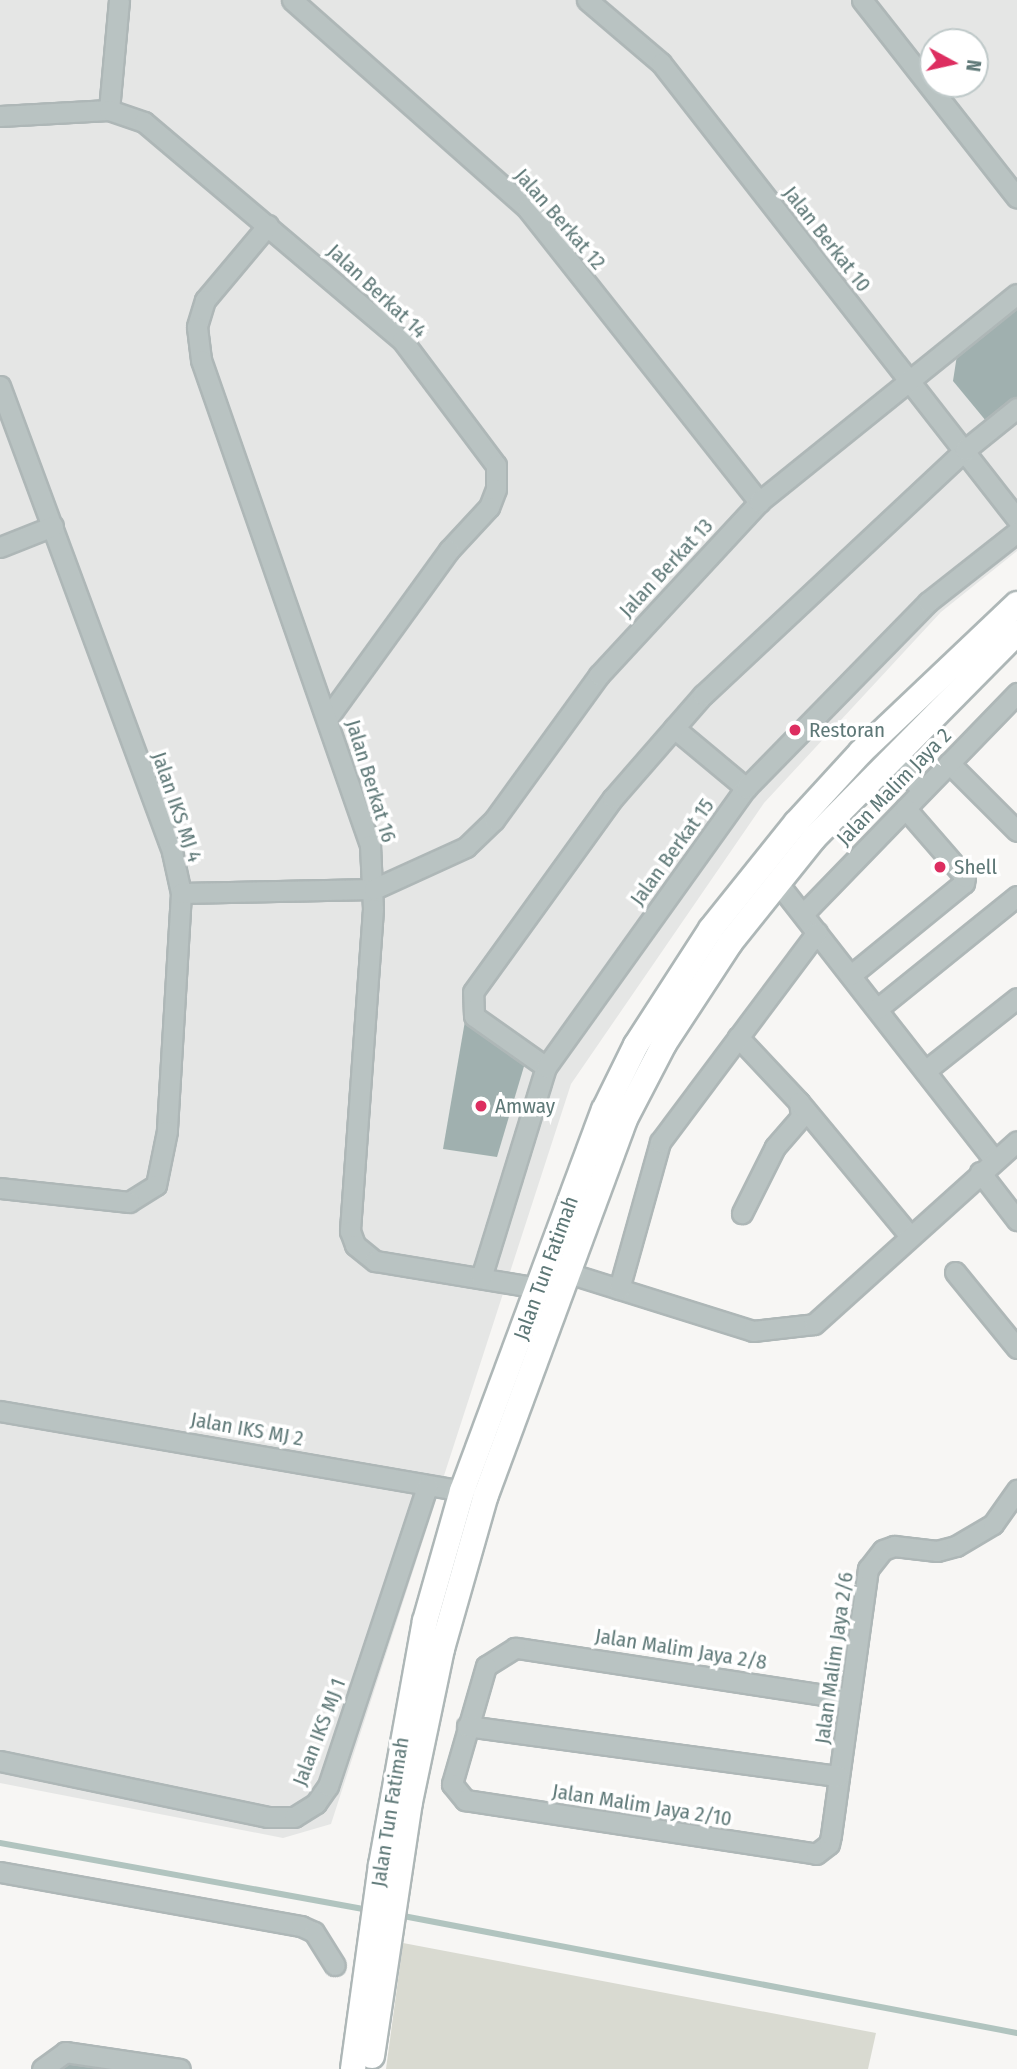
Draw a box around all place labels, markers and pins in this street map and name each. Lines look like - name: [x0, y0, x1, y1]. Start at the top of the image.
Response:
- place label: Restoran: [809, 717, 885, 743]
- marker: Restoran: [787, 722, 803, 738]
- place label: Shell: [954, 854, 997, 880]
- marker: Shell: [932, 859, 948, 875]
- place label: Amway: [495, 1093, 555, 1119]
- marker: Amway: [473, 1098, 489, 1114]

